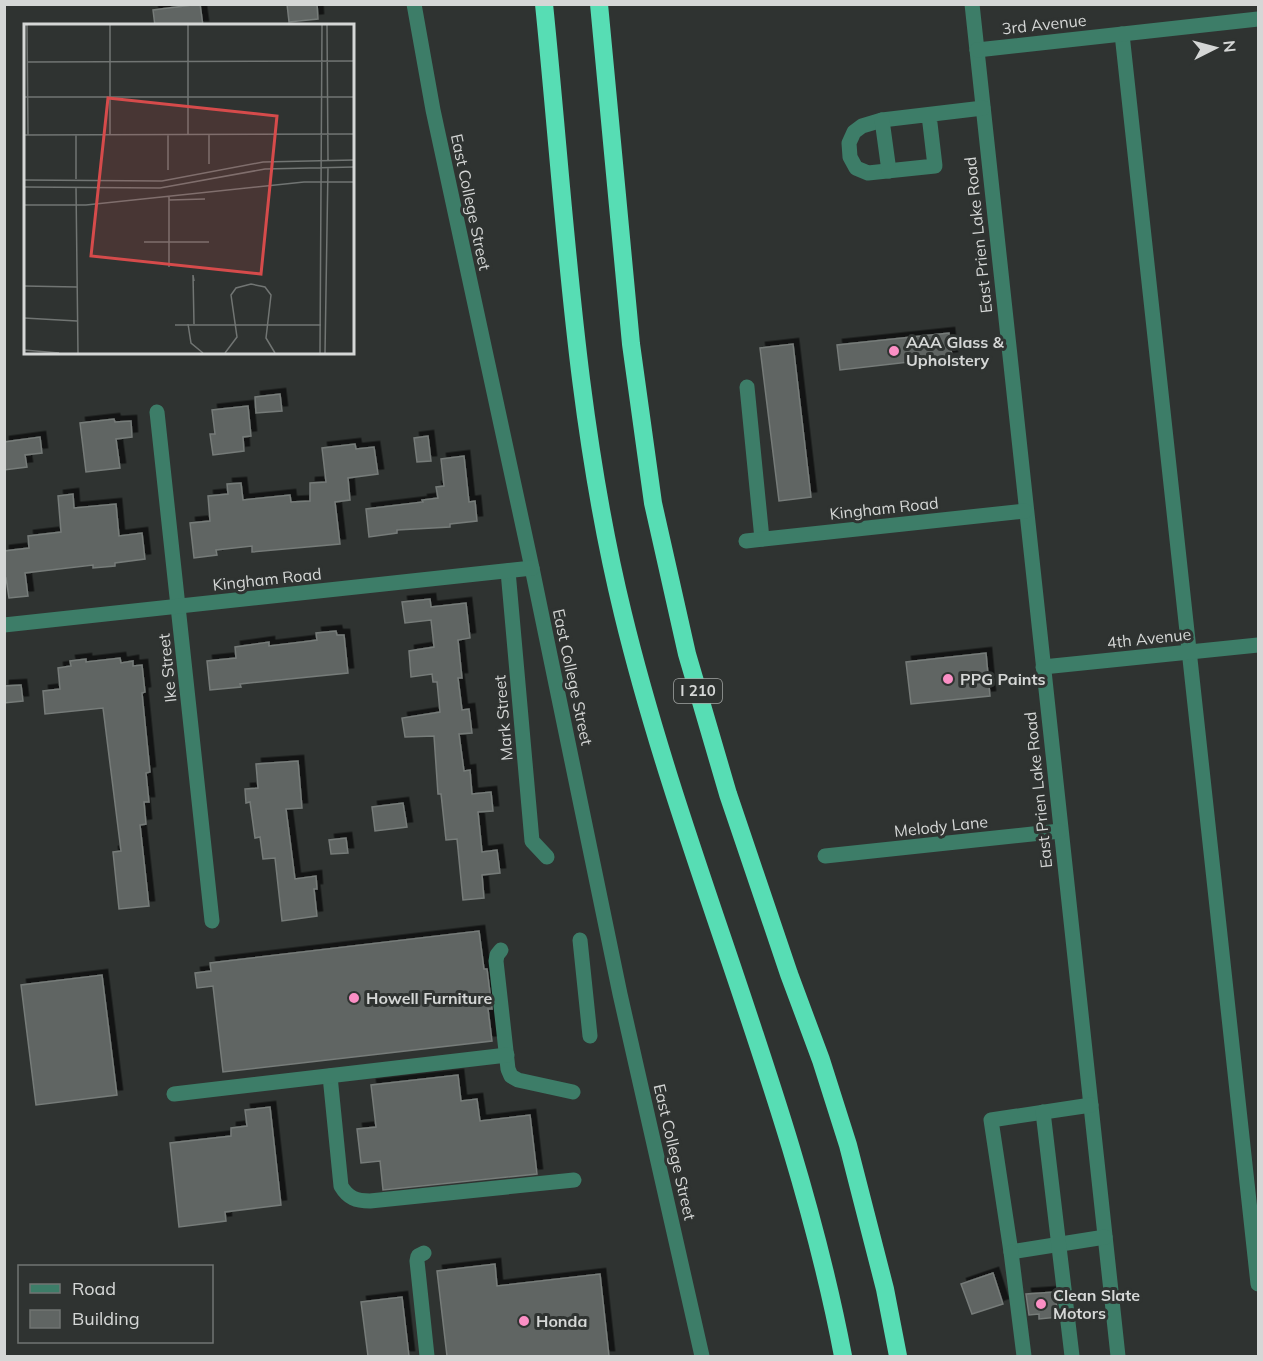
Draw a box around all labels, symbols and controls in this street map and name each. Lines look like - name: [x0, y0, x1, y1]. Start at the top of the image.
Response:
- street label: 3rd Avenue: [1001, 10, 1087, 38]
- north arrow: [1185, 18, 1245, 78]
- inset map: [24, 24, 354, 354]
- text: N: [1219, 39, 1240, 53]
- street label: East College Street: [447, 132, 495, 273]
- street label: East Prien Lake Road: [960, 156, 996, 314]
- place label: AAA Glass & Upholstery: [906, 332, 1005, 370]
- marker: AAA Glass & Upholstery: [887, 344, 901, 358]
- street label: Kingham Road: [829, 492, 939, 524]
- street label: Kingham Road: [212, 563, 322, 595]
- street label: East College Street: [549, 607, 597, 748]
- street label: 4th Avenue: [1106, 624, 1192, 652]
- street label: Ike Street: [153, 632, 181, 704]
- place label: PPG Paints: [960, 669, 1046, 689]
- marker: PPG Paints: [941, 672, 955, 686]
- street label: Mark Street: [489, 674, 517, 762]
- road number: I 210: [674, 679, 722, 703]
- street label: East Prien Lake Road: [1020, 711, 1056, 869]
- street label: Melody Lane: [893, 811, 989, 841]
- place label: Howell Furniture: [366, 988, 493, 1008]
- marker: Howell Furniture: [347, 991, 361, 1005]
- street label: East College Street: [650, 1082, 700, 1222]
- legend: [18, 1265, 213, 1343]
- text: Road: [72, 1277, 116, 1300]
- place label: Clean Slate Motors: [1053, 1285, 1140, 1323]
- marker: Clean Slate Motors: [1034, 1297, 1048, 1311]
- text: Building: [72, 1307, 140, 1330]
- place label: Honda: [536, 1311, 587, 1331]
- marker: Honda: [517, 1314, 531, 1328]

